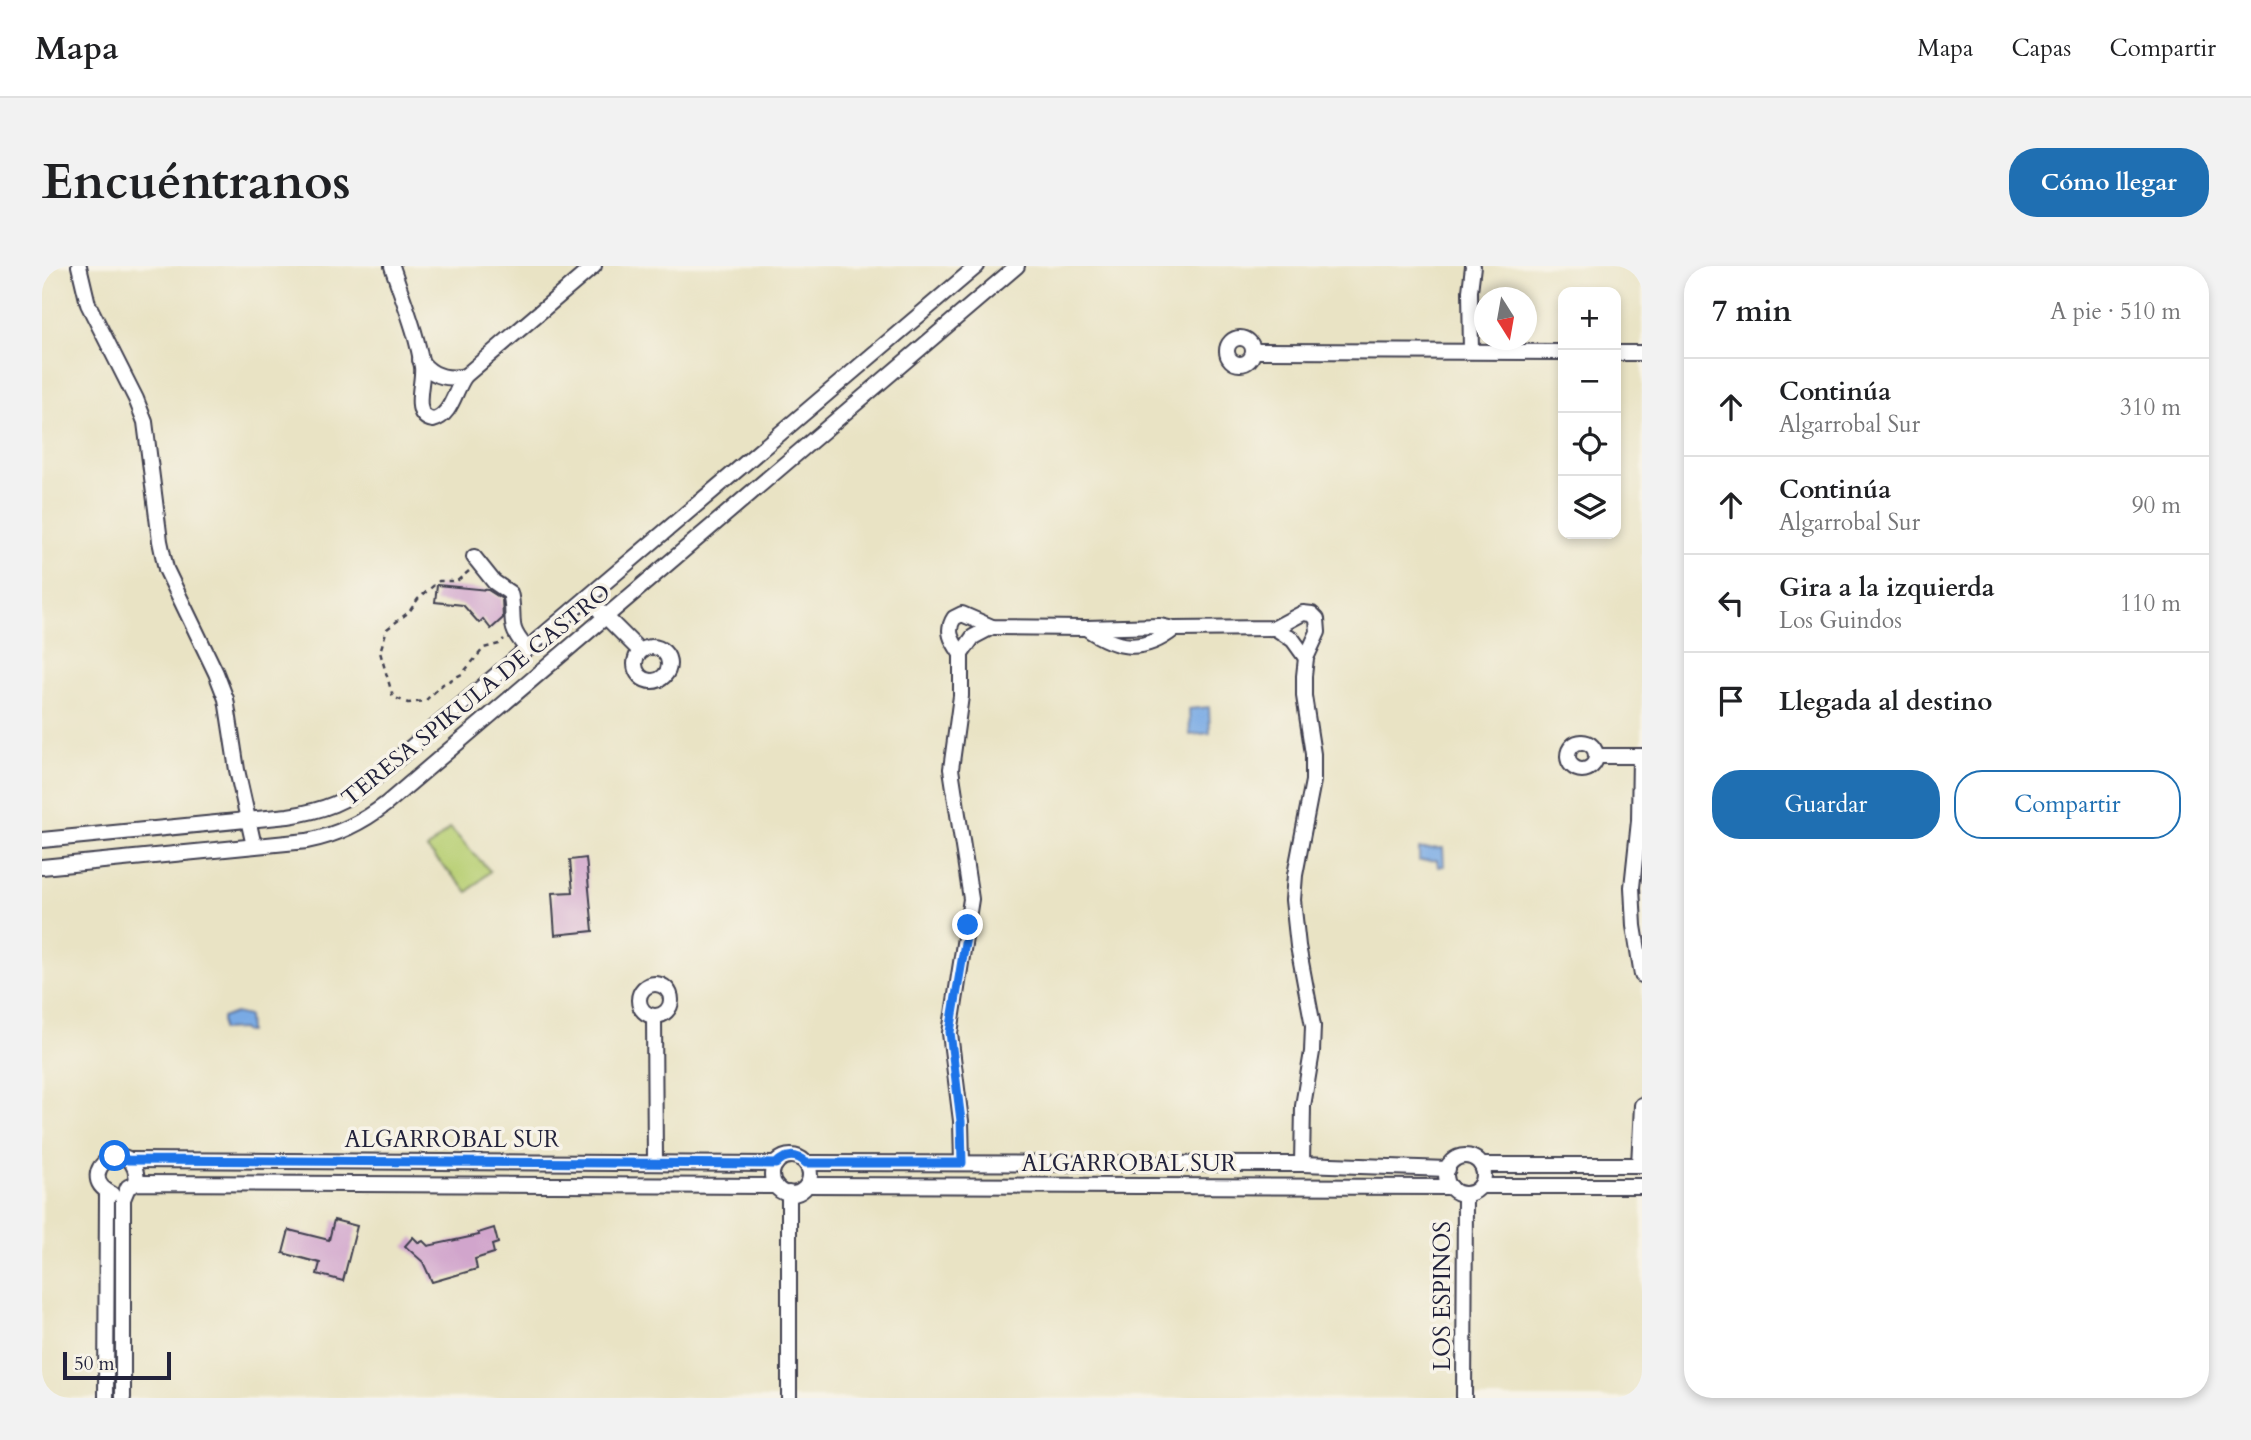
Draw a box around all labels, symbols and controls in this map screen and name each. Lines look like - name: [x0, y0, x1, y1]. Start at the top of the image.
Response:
- text: Mapa: [35, 26, 119, 71]
- text: Mapa: [1917, 32, 1973, 65]
- text: Capas: [2011, 32, 2071, 65]
- text: Compartir: [2109, 32, 2216, 65]
- button: Cómo llegar: [2009, 148, 2209, 217]
- text: Encuéntranos: [42, 149, 351, 216]
- north arrow: [1474, 287, 1537, 350]
- map controls: [1558, 287, 1621, 539]
- button: +: [1558, 287, 1621, 350]
- text: 7 min: [1712, 291, 1792, 332]
- text: A pie · 510 m: [2050, 296, 2181, 327]
- button: −: [1558, 350, 1621, 413]
- text: Continúa: [1779, 374, 1891, 409]
- icon: ahead: [1712, 388, 1750, 426]
- text: 310 m: [2120, 392, 2181, 423]
- text: Algarrobal Sur: [1779, 409, 1920, 440]
- button: locate: [1558, 413, 1621, 476]
- text: Continúa: [1779, 472, 1891, 507]
- button: layers: [1558, 476, 1621, 539]
- icon: ahead: [1712, 486, 1750, 524]
- text: 90 m: [2132, 490, 2181, 521]
- text: Algarrobal Sur: [1779, 507, 1920, 538]
- text: Gira a la izquierda: [1779, 570, 1995, 605]
- street label: TERESA SPIKULA DE CASTRO: [335, 577, 617, 813]
- icon: left: [1712, 584, 1750, 622]
- text: 110 m: [2120, 588, 2181, 619]
- text: Los Guindos: [1779, 605, 1902, 636]
- icon: arrive: [1712, 682, 1750, 720]
- text: Llegada al destino: [1779, 684, 1993, 719]
- button: Guardar: [1712, 770, 1940, 839]
- button: Compartir: [1954, 770, 2181, 839]
- route end: [952, 909, 983, 940]
- street label: ALGARROBAL SUR: [345, 1124, 560, 1155]
- route start: [99, 1140, 130, 1171]
- street label: ALGARROBAL SUR: [1022, 1148, 1237, 1179]
- street label: LOS ESPINOS: [1427, 1221, 1458, 1371]
- scale bar: [63, 1349, 172, 1381]
- text: 50 m: [74, 1351, 115, 1377]

